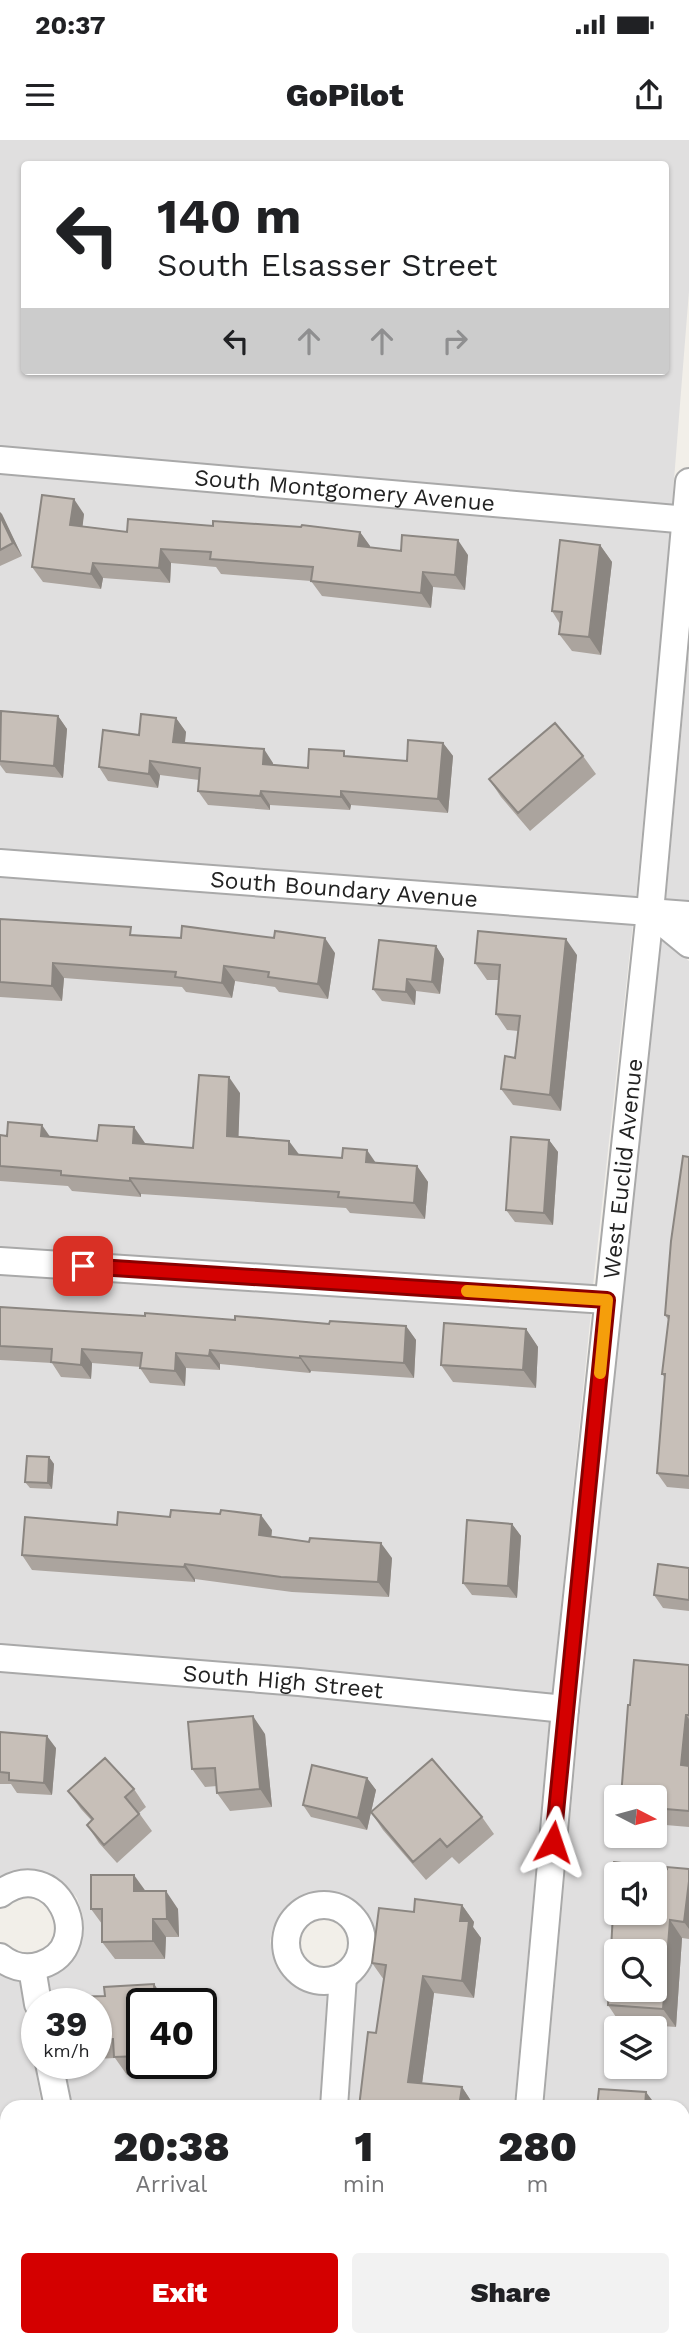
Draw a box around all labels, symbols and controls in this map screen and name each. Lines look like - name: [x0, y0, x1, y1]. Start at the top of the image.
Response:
- text: 20:37: [35, 10, 106, 40]
- icon: menu: [21, 76, 59, 114]
- text: GoPilot: [286, 76, 403, 114]
- icon: share: [630, 76, 668, 114]
- text: 140 m: [157, 187, 301, 245]
- icon: left: [42, 189, 133, 280]
- text: South Elsasser Street: [157, 246, 498, 284]
- icon: left: [217, 322, 255, 360]
- icon: ahead: [290, 322, 328, 360]
- icon: ahead: [363, 322, 401, 360]
- icon: right: [436, 322, 474, 360]
- street label: South Montgomery Avenue: [193, 464, 496, 517]
- street label: South Boundary Avenue: [209, 866, 479, 913]
- street label: West Euclid Avenue: [598, 1057, 648, 1280]
- pin: [53, 1236, 113, 1296]
- icon: arrive: [64, 1247, 102, 1285]
- street label: South High Street: [182, 1660, 385, 1705]
- north arrow: [604, 1785, 667, 1848]
- map controls: [604, 1785, 667, 2079]
- position arrow: [516, 1805, 590, 1879]
- button: sound: [604, 1862, 667, 1925]
- button: search: [604, 1939, 667, 2002]
- speed limit sign: 40: [126, 1988, 217, 2079]
- text: 39: [45, 2003, 88, 2045]
- button: layers: [604, 2016, 667, 2079]
- text: km/h: [43, 2040, 90, 2061]
- text: 20:38: [113, 2122, 230, 2171]
- text: 1: [355, 2122, 373, 2171]
- text: 280: [498, 2122, 577, 2171]
- text: Arrival: [135, 2171, 207, 2198]
- text: min: [343, 2171, 385, 2198]
- text: m: [527, 2171, 548, 2198]
- button: Exit: [21, 2253, 338, 2333]
- button: Share: [352, 2253, 669, 2333]

